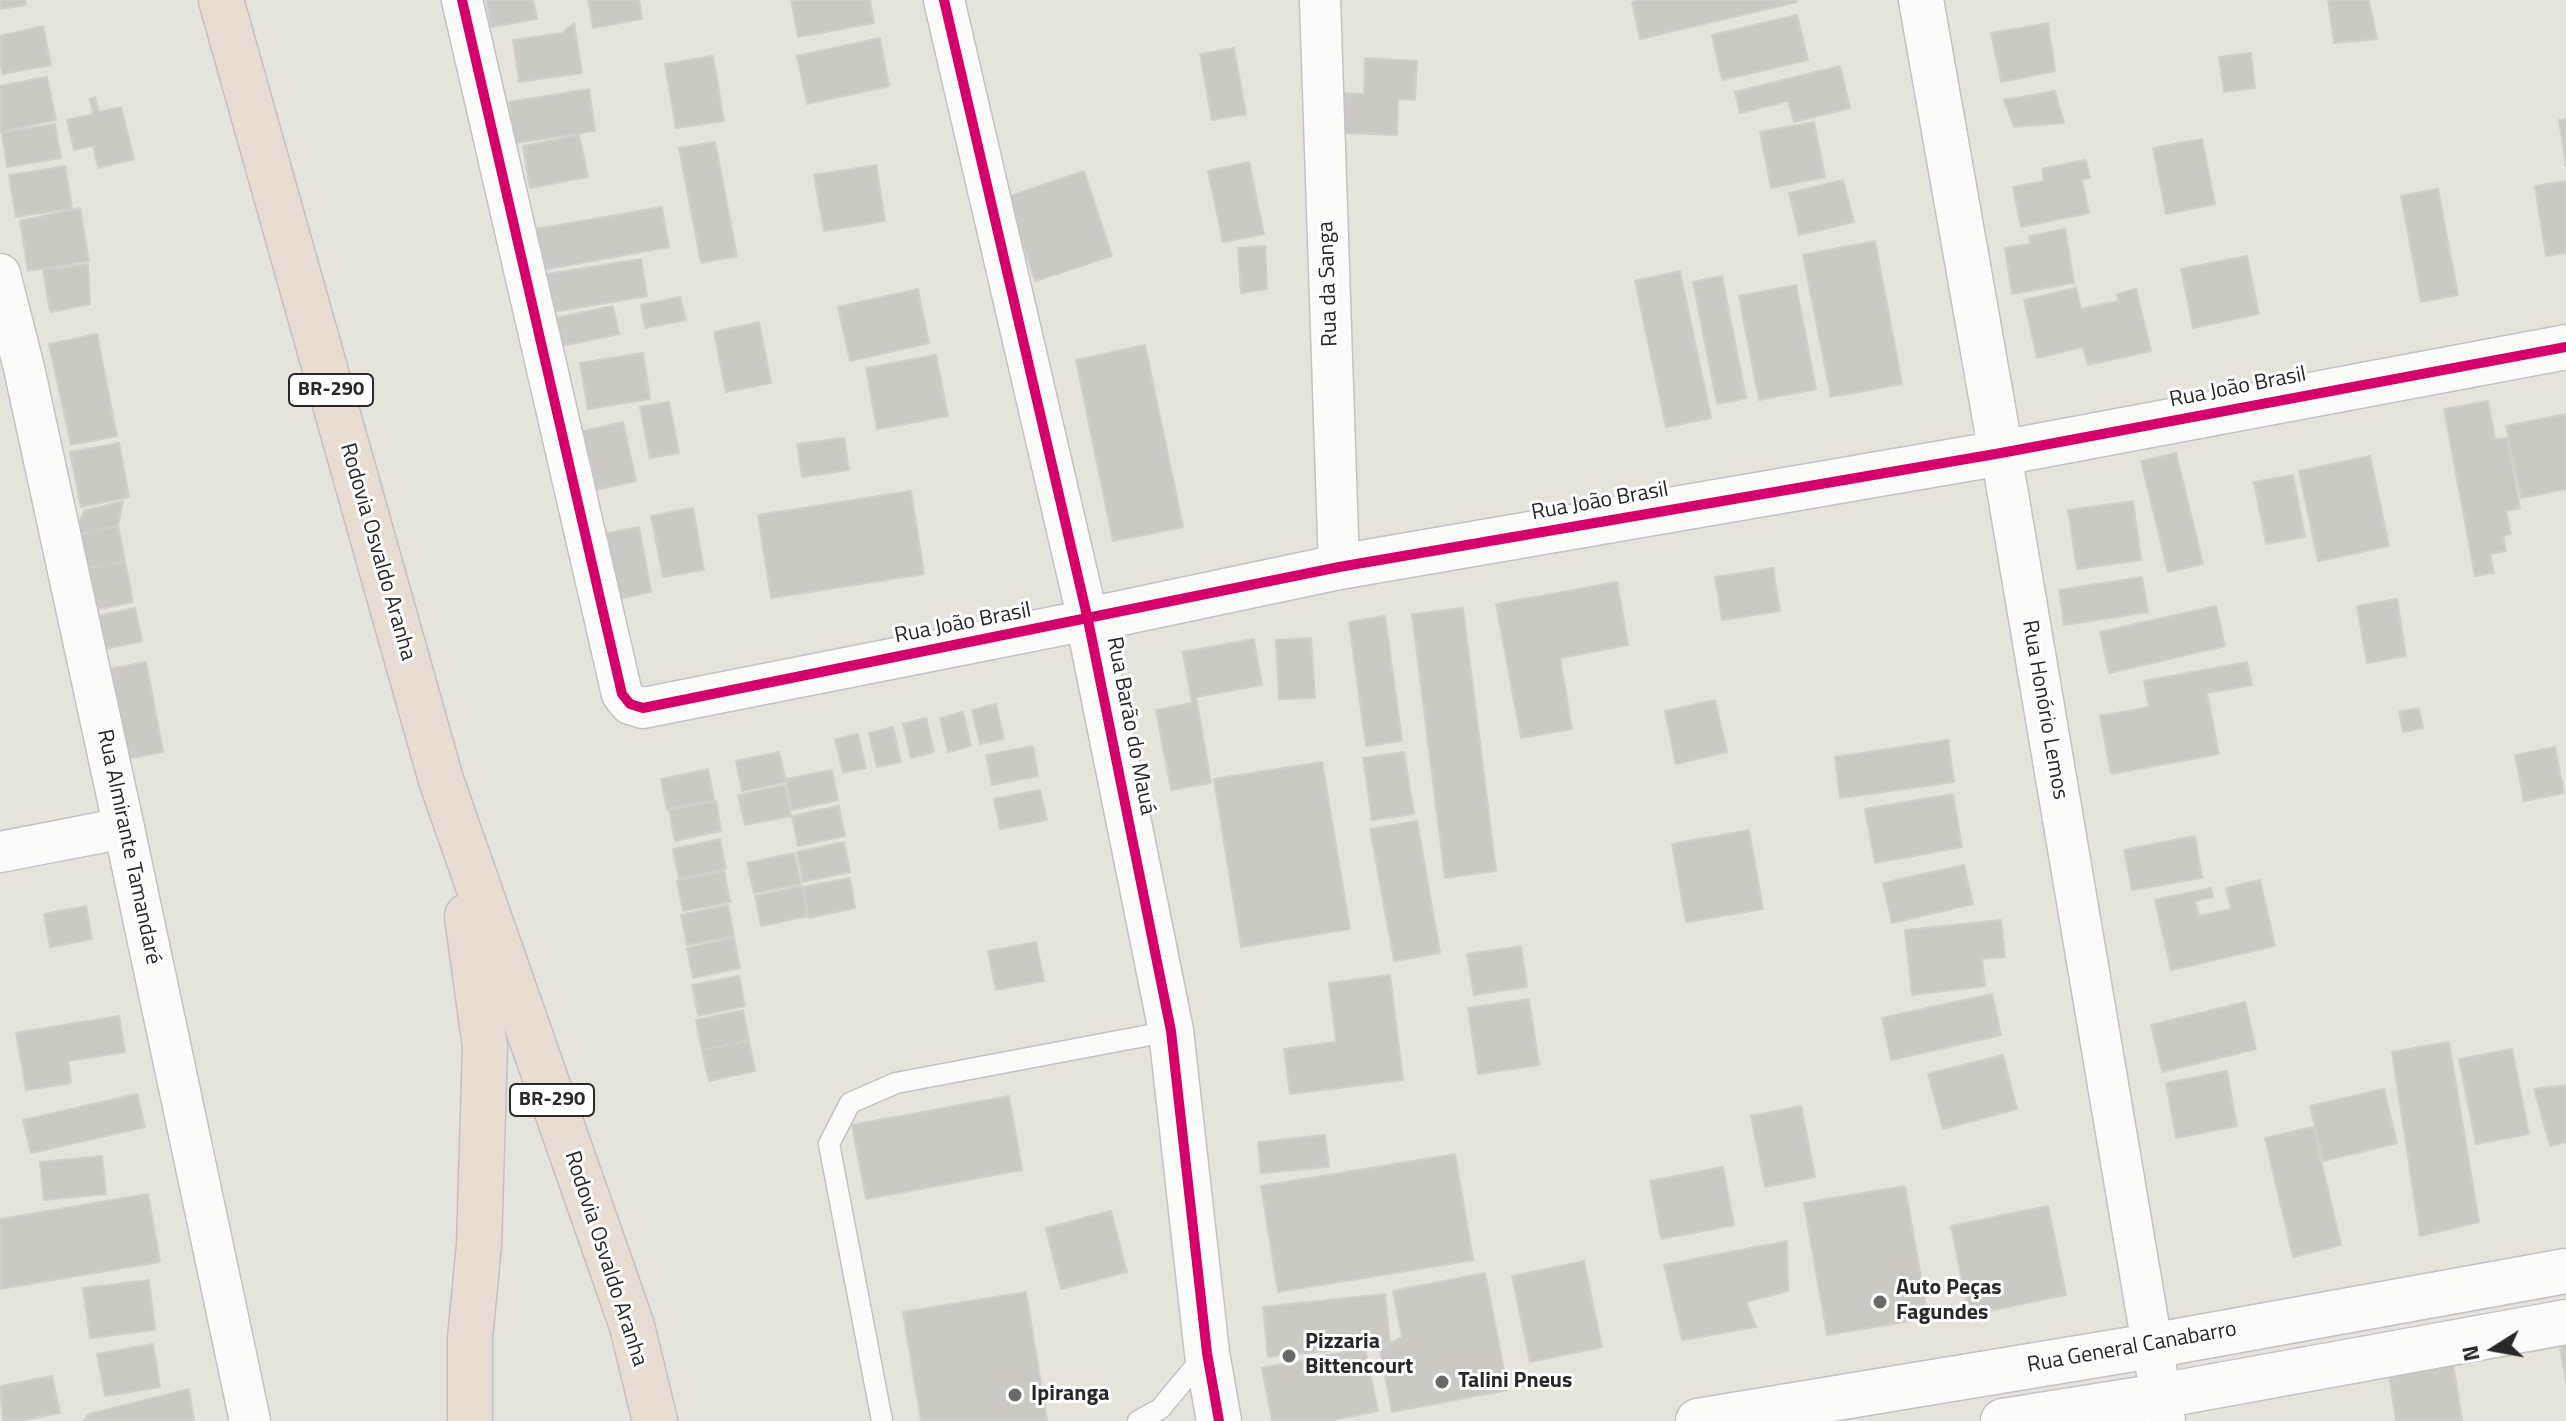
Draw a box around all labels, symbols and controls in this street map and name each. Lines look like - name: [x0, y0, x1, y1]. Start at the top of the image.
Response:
- street label: Rua da Sanga: [1314, 221, 1344, 347]
- street label: Rua João Brasil: [2167, 362, 2309, 414]
- road number: BR-290: [289, 374, 373, 406]
- street label: Rodovia Osvaldo Aranha: [333, 440, 421, 664]
- street label: Rua João Brasil: [1529, 477, 1671, 527]
- street label: Rua João Brasil: [892, 598, 1034, 650]
- street label: Rua Honório Lemos: [2015, 618, 2073, 802]
- street label: Rua Barão do Mauá: [1100, 635, 1160, 817]
- street label: Rua Almirante Tamandaré: [90, 727, 166, 967]
- road number: BR-290: [510, 1084, 594, 1116]
- street label: Rodovia Osvaldo Aranha: [558, 1148, 652, 1370]
- place label: Auto Peças Fagundes: [1896, 1276, 2002, 1328]
- marker: Auto Peças Fagundes: [1871, 1293, 1889, 1311]
- north arrow: [2454, 1309, 2534, 1389]
- street label: Rua General Canabarro: [2025, 1317, 2239, 1379]
- place label: Pizzaria Bittencourt: [1305, 1330, 1413, 1382]
- text: N: [2452, 1343, 2489, 1364]
- marker: Pizzaria Bittencourt: [1280, 1347, 1298, 1365]
- place label: Talini Pneus: [1458, 1369, 1572, 1395]
- marker: Talini Pneus: [1433, 1373, 1451, 1391]
- place label: Ipiranga: [1031, 1382, 1110, 1408]
- marker: Ipiranga: [1006, 1386, 1024, 1404]

